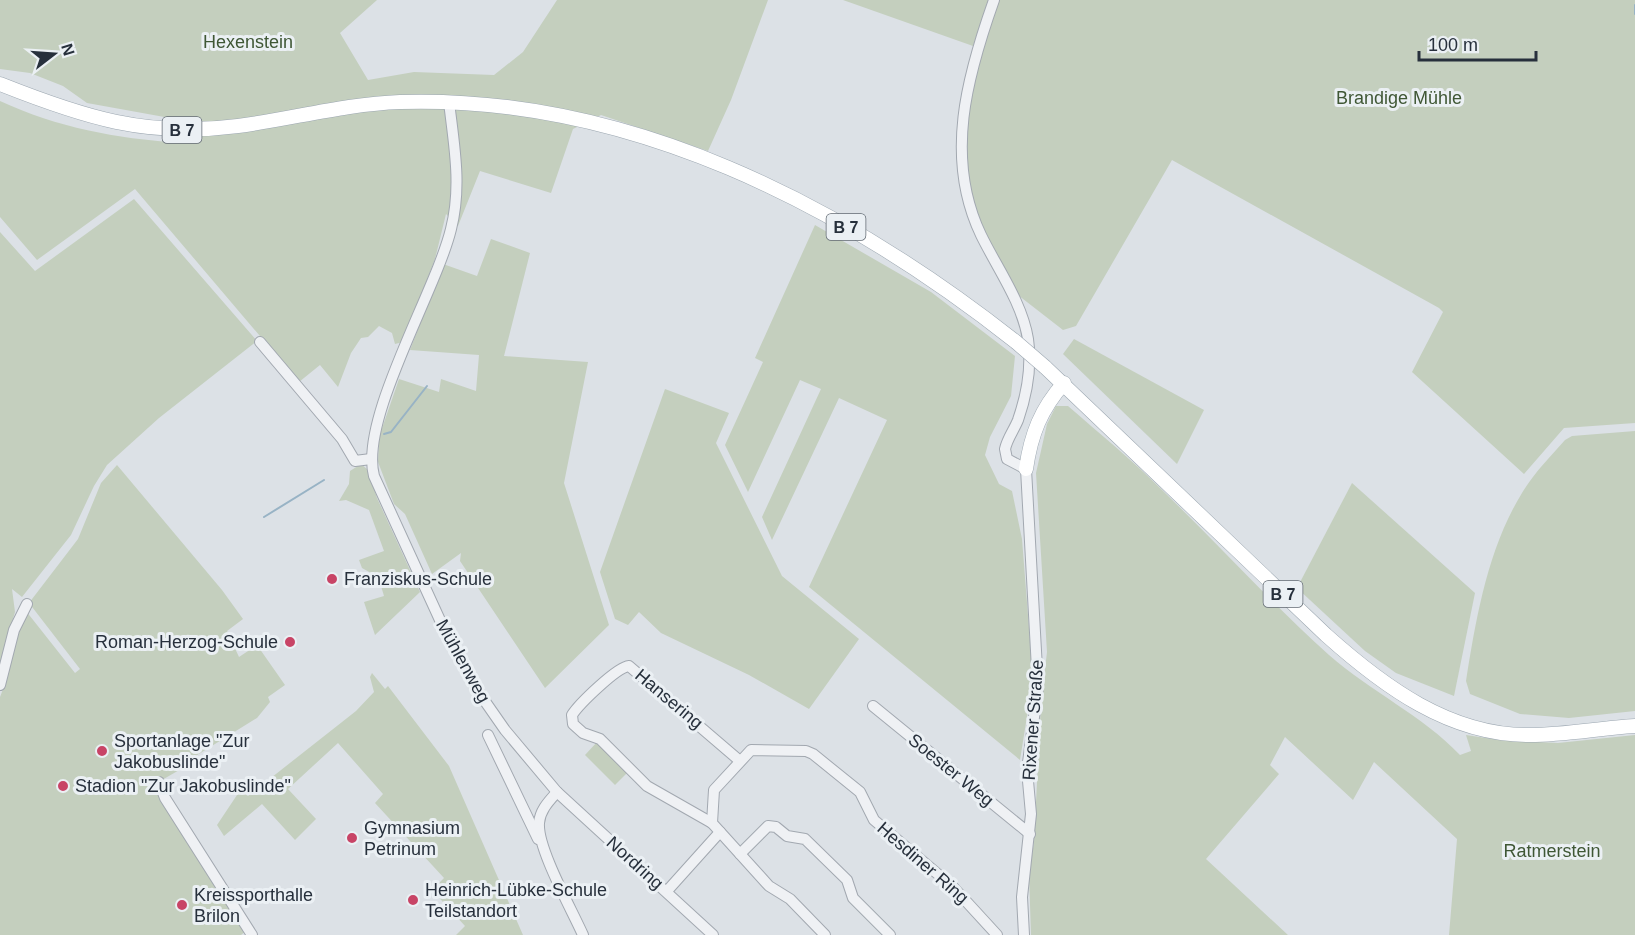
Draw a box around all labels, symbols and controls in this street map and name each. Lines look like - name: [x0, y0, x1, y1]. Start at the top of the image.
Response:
- north arrow: [24, 24, 84, 84]
- scale bar: [1419, 24, 1536, 62]
- park label: Hexenstein: [203, 32, 293, 52]
- text: 100 m: [1428, 35, 1478, 55]
- text: N: [58, 42, 78, 58]
- park label: Brandige Mühle: [1336, 88, 1462, 108]
- road number: B 7: [162, 117, 201, 143]
- road number: B 7: [826, 214, 866, 240]
- place label: Franziskus-Schule: [344, 569, 492, 589]
- marker: Franziskus-Schule: [325, 572, 339, 586]
- road number: B 7: [1264, 581, 1302, 607]
- street label: Mühlenweg: [432, 616, 494, 706]
- place label: Roman-Herzog-Schule: [95, 632, 278, 652]
- marker: Roman-Herzog-Schule: [283, 635, 297, 649]
- street label: Rixener Straße: [1019, 659, 1047, 781]
- street label: Hansering: [631, 665, 707, 733]
- street label: Soester Weg: [904, 730, 998, 810]
- place label: Sportanlage "Zur Jakobuslinde": [114, 731, 249, 772]
- marker: Sportanlage "Zur Jakobuslinde": [95, 744, 109, 758]
- place label: Stadion "Zur Jakobuslinde": [75, 776, 291, 796]
- marker: Stadion "Zur Jakobuslinde": [56, 779, 70, 793]
- place label: Gymnasium Petrinum: [364, 818, 460, 859]
- street label: Hesdiner Ring: [873, 818, 973, 908]
- marker: Gymnasium Petrinum: [345, 831, 359, 845]
- street label: Nordring: [603, 832, 667, 894]
- park label: Ratmerstein: [1503, 841, 1601, 861]
- place label: Heinrich-Lübke-Schule Teilstandort: [425, 880, 607, 921]
- place label: Kreissporthalle Brilon: [194, 885, 313, 926]
- marker: Heinrich-Lübke-Schule Teilstandort: [406, 893, 420, 907]
- marker: Kreissporthalle Brilon: [175, 898, 189, 912]

